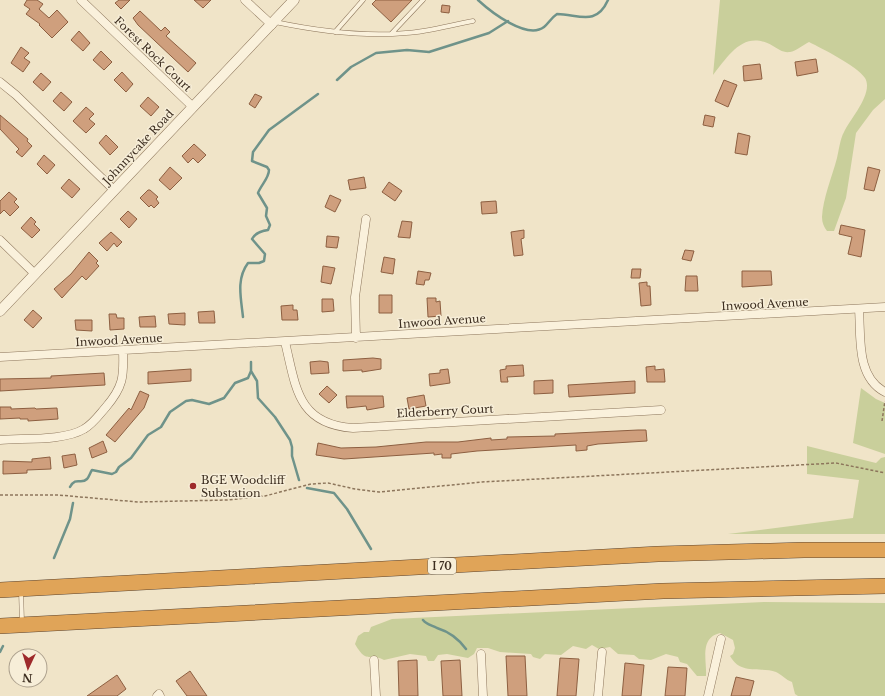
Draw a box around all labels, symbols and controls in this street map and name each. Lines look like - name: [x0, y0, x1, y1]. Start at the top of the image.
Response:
- street label: Forest Rock Court: [111, 14, 195, 95]
- street label: Johnnycake Road: [98, 106, 177, 189]
- street label: Inwood Avenue: [721, 295, 809, 313]
- street label: Inwood Avenue: [398, 311, 486, 331]
- street label: Inwood Avenue: [75, 331, 163, 349]
- street label: Elderberry Court: [396, 401, 495, 421]
- place label: BGE Woodcliff Substation: [201, 473, 287, 500]
- marker: BGE Woodcliff Substation: [188, 481, 198, 491]
- road number: I 70: [428, 558, 456, 574]
- north arrow: [8, 648, 48, 688]
- text: N: [21, 671, 33, 685]

